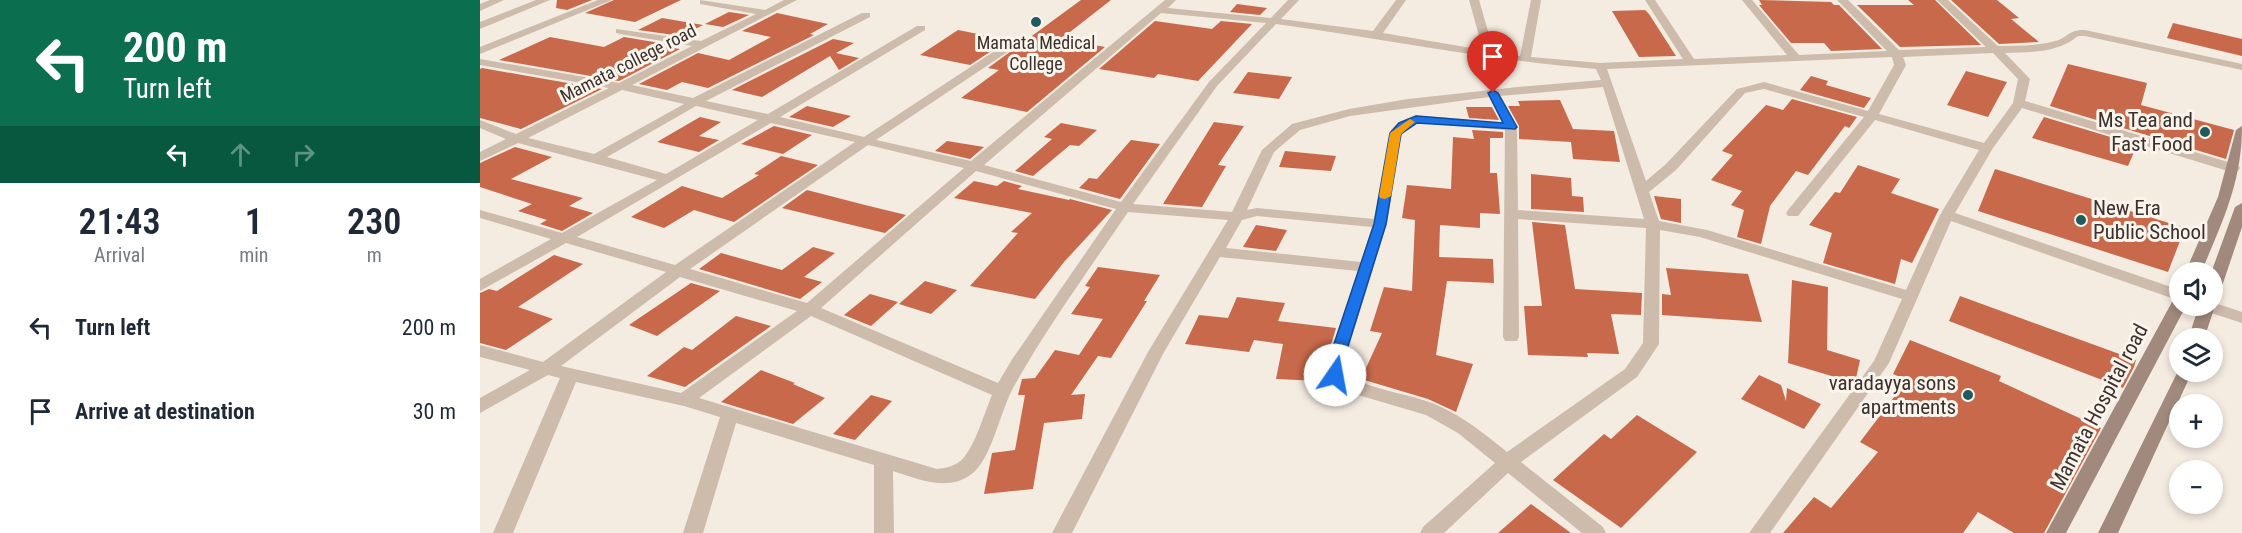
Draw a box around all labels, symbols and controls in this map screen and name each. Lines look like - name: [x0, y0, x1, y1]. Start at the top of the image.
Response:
- marker: Mamata Medical College: [1029, 15, 1043, 29]
- street label: Mamata college road: [556, 20, 700, 106]
- text: 200 m: [123, 23, 228, 72]
- icon: left: [24, 24, 102, 102]
- pin: [1467, 31, 1518, 93]
- place label: Mamata Medical College: [977, 32, 1095, 74]
- icon: arrive: [1476, 40, 1509, 73]
- text: Turn left: [123, 73, 212, 105]
- place label: Ms Tea and Fast Food: [2098, 108, 2193, 156]
- marker: Ms Tea and Fast Food: [2198, 125, 2212, 139]
- icon: left: [161, 138, 194, 171]
- icon: ahead: [224, 138, 257, 171]
- icon: right: [287, 138, 320, 171]
- place label: New Era Public School: [2093, 196, 2206, 244]
- text: 21:43: [79, 201, 161, 243]
- text: 1: [245, 201, 263, 243]
- text: 230: [347, 201, 401, 243]
- marker: New Era Public School: [2074, 213, 2088, 227]
- text: Arrival: [94, 243, 145, 267]
- text: min: [239, 243, 268, 267]
- text: m: [367, 243, 382, 267]
- map controls: [2169, 262, 2223, 514]
- button: sound: [2169, 262, 2223, 316]
- icon: left: [24, 311, 57, 344]
- text: Turn left: [75, 315, 150, 340]
- text: 200 m: [402, 315, 456, 340]
- street label: Mamata Hospital road: [2045, 320, 2153, 494]
- button: layers: [2169, 328, 2223, 382]
- position arrow: [1303, 343, 1367, 407]
- place label: varadayya sons apartments: [1829, 371, 1956, 419]
- marker: varadayya sons apartments: [1961, 388, 1975, 402]
- button: +: [2169, 394, 2223, 448]
- icon: arrive: [24, 395, 57, 428]
- text: Arrive at destination: [75, 399, 255, 424]
- text: 30 m: [413, 399, 456, 424]
- button: −: [2169, 460, 2223, 514]

